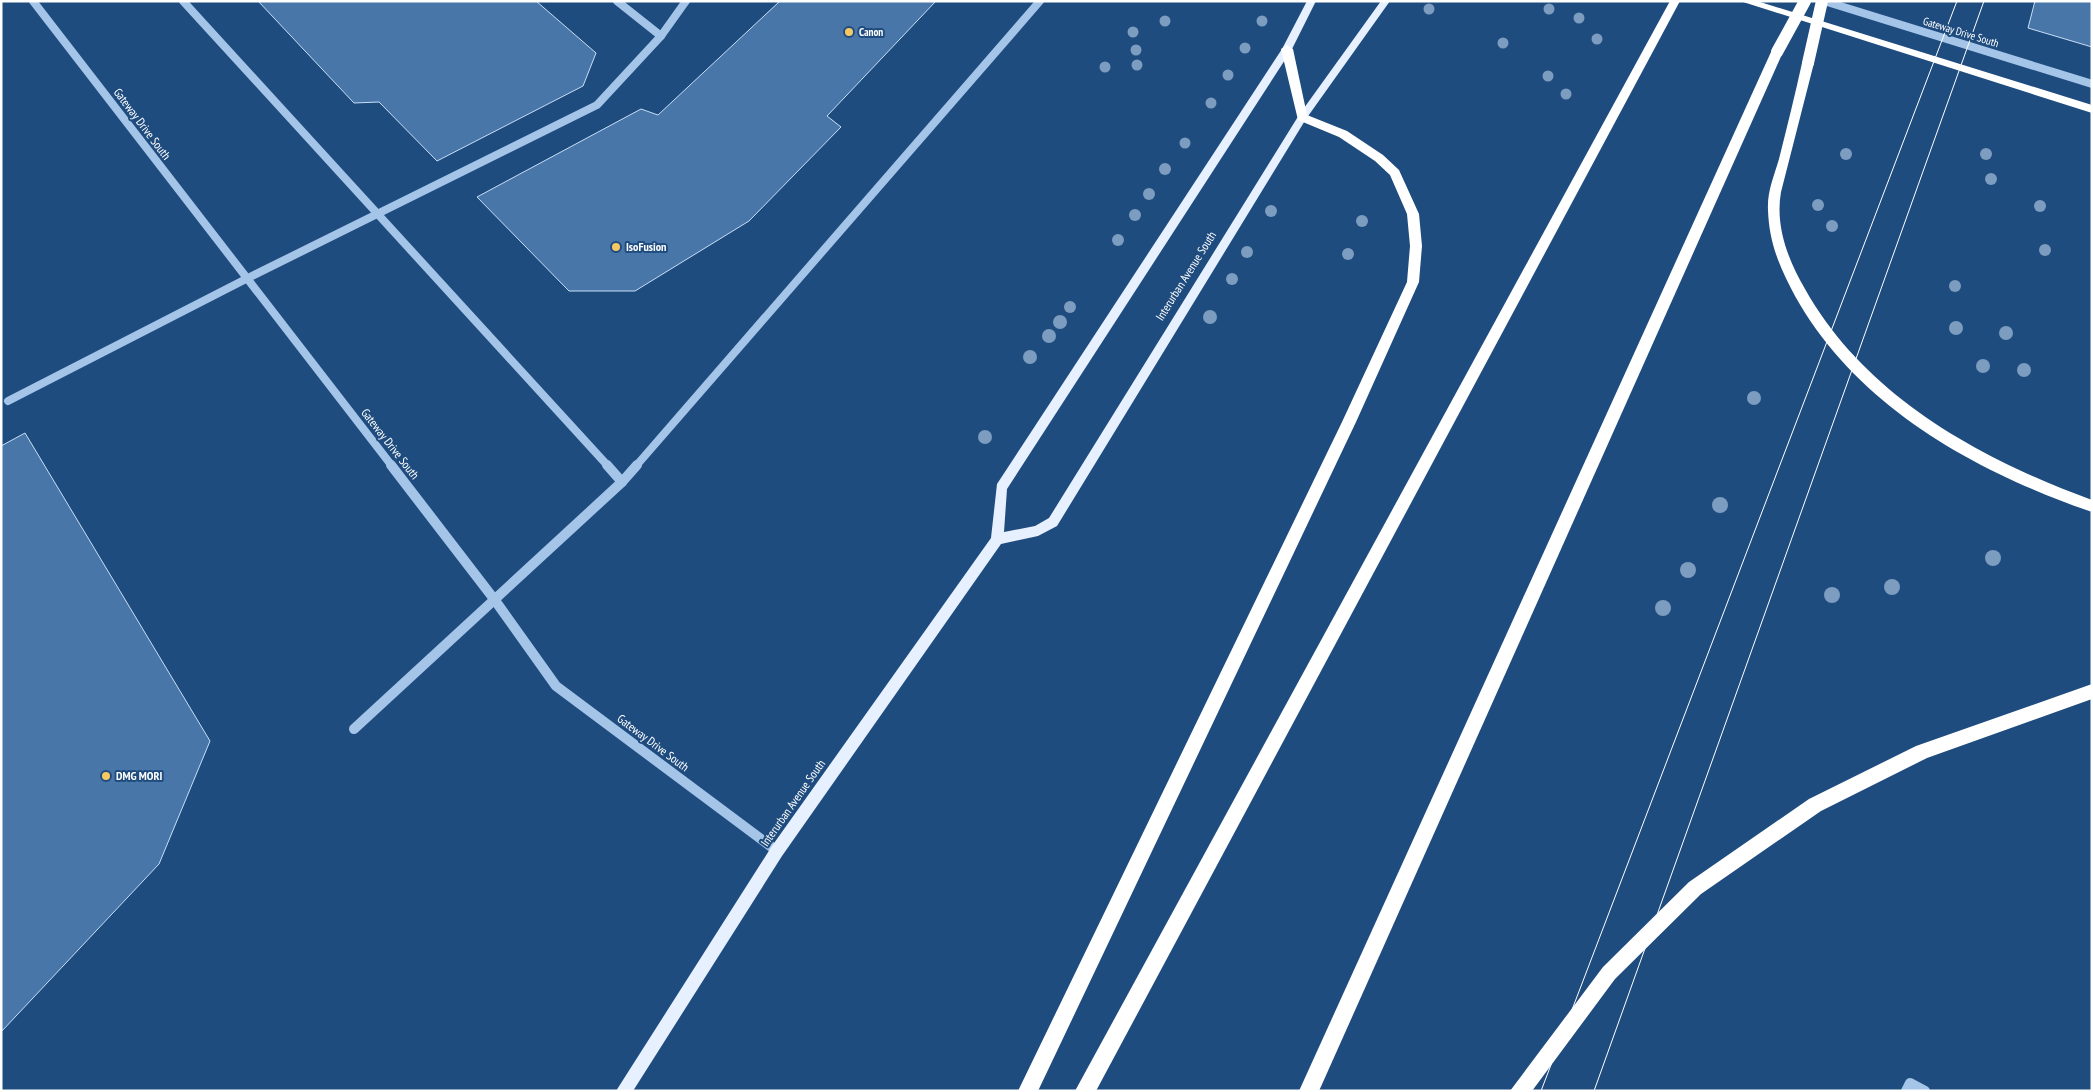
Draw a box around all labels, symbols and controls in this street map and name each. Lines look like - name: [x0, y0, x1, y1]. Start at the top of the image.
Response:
- street label: Gateway Drive South: [1921, 14, 2001, 50]
- place label: Canon: [859, 25, 883, 39]
- marker: Canon: [843, 26, 855, 38]
- street label: Gateway Drive South: [111, 85, 174, 162]
- street label: Interurban Avenue South: [1152, 228, 1219, 323]
- place label: IsoFusion: [626, 239, 666, 254]
- marker: IsoFusion: [610, 241, 622, 253]
- street label: Gateway Drive South: [358, 405, 423, 482]
- street label: Gateway Drive South: [615, 711, 692, 774]
- street label: Interurban Avenue South: [757, 756, 828, 849]
- place label: DMG MORI: [116, 768, 163, 783]
- marker: DMG MORI: [100, 770, 112, 782]

